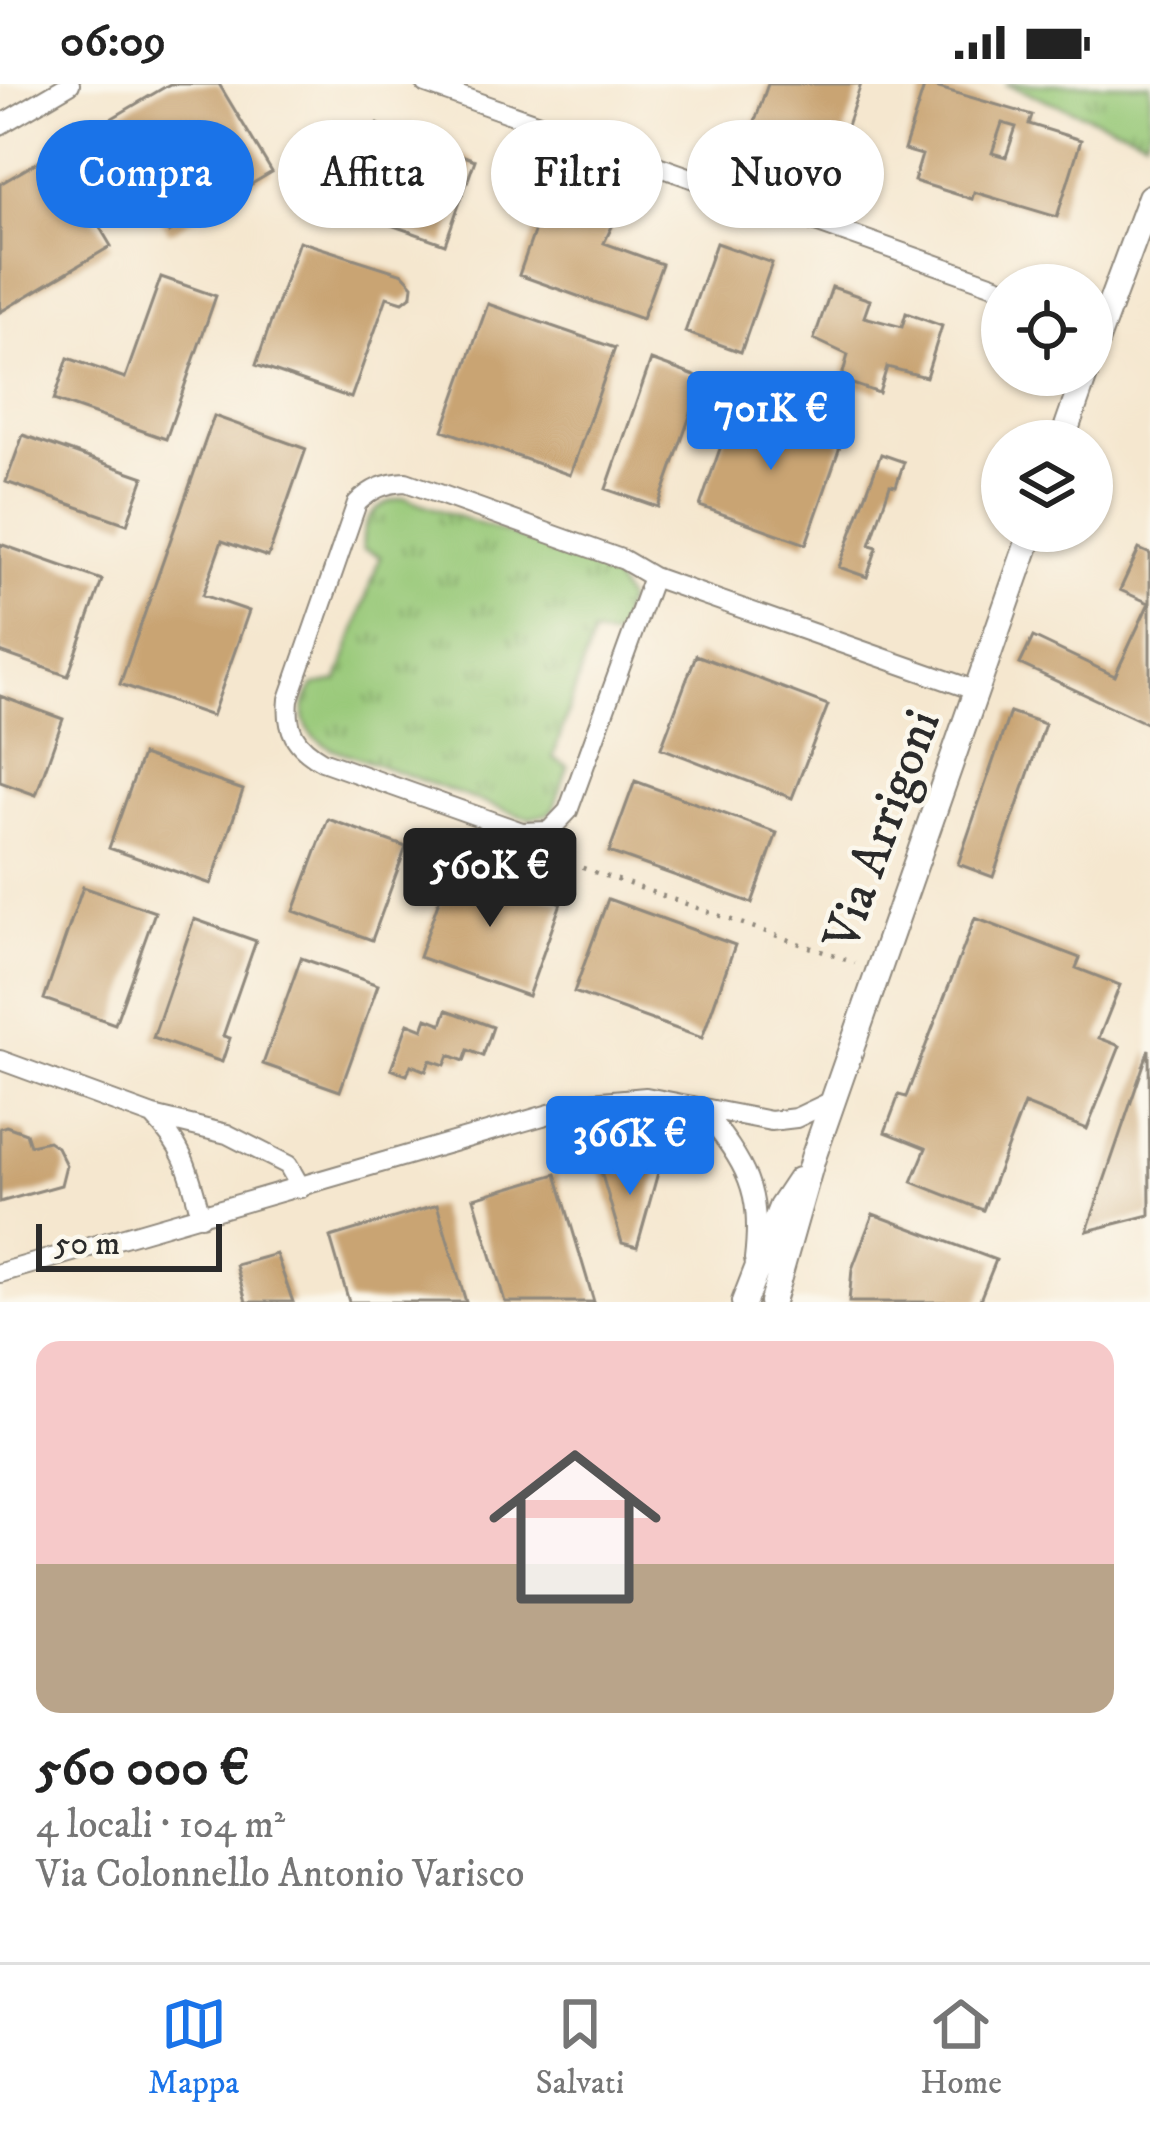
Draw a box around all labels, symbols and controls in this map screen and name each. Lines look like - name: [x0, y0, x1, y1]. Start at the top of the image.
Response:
- text: 06:09: [60, 14, 166, 70]
- chip: Compra: [36, 120, 254, 228]
- chip: Affitta: [278, 120, 467, 228]
- chip: Filtri: [491, 120, 663, 228]
- chip: Nuovo: [687, 120, 884, 228]
- map controls: [981, 264, 1113, 552]
- button: locate: [981, 264, 1113, 396]
- pin: 701K €: [673, 371, 869, 473]
- text: 701K €: [714, 385, 828, 434]
- button: layers: [981, 420, 1113, 552]
- street label: Via Arrigoni: [810, 701, 956, 960]
- pin: 560K €: [392, 828, 588, 930]
- text: 560K €: [430, 842, 550, 891]
- pin: 366K €: [532, 1096, 728, 1198]
- text: 366K €: [573, 1110, 687, 1159]
- scale bar: [36, 1218, 222, 1271]
- text: 50 m: [54, 1224, 120, 1265]
- icon: home: [467, 1419, 683, 1635]
- text: 560 000 €: [36, 1737, 249, 1801]
- text: 4 locali · 104 m²: [36, 1801, 285, 1850]
- text: Via Colonnello Antonio Varisco: [36, 1850, 524, 1899]
- tab: Mappa: [148, 1991, 239, 2104]
- tab: Salvati: [536, 1991, 624, 2104]
- tab: Home: [920, 1991, 1002, 2104]

